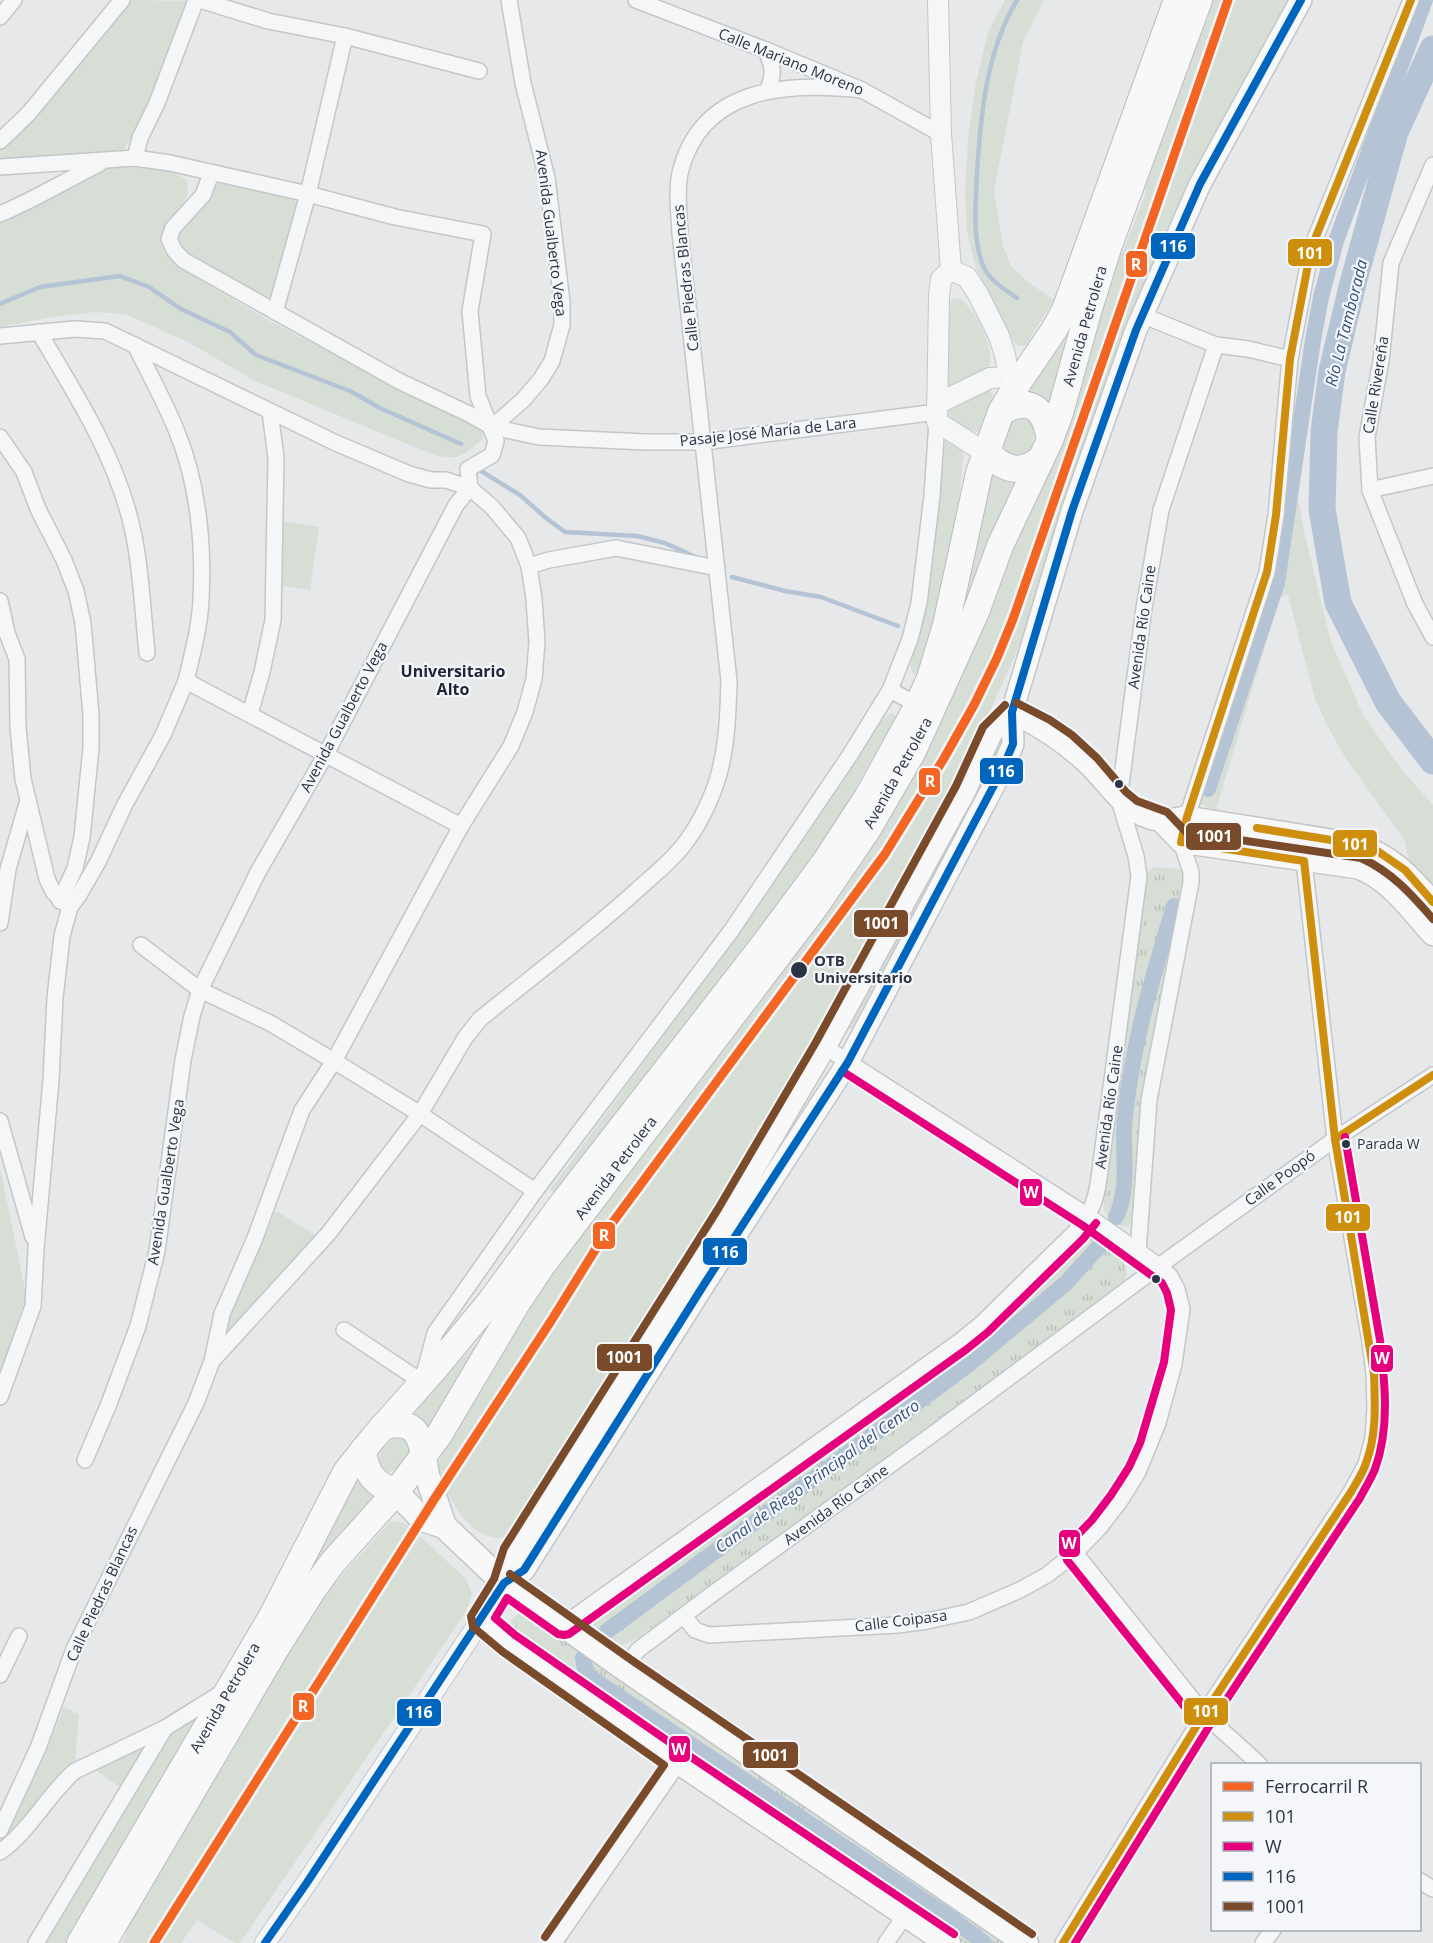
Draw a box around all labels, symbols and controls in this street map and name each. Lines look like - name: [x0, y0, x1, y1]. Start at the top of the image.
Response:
- street label: Calle Mariano Moreno: [716, 23, 867, 99]
- street label: Avenida Gualberto Vega: [532, 148, 572, 317]
- street label: Calle Piedras Blancas: [667, 204, 703, 352]
- line badge: 116: [1150, 232, 1196, 260]
- text: 116: [1159, 235, 1187, 257]
- line badge: 101: [1287, 238, 1333, 267]
- text: 101: [1296, 242, 1324, 264]
- line badge: R: [1125, 250, 1148, 278]
- text: R: [1131, 253, 1142, 275]
- water label: Río La Tamborada: [1320, 257, 1372, 389]
- street label: Avenida Petrolera: [1057, 263, 1111, 388]
- street label: Calle Rivereña: [1357, 335, 1393, 435]
- street label: Pasaje José María de Lara: [679, 412, 857, 450]
- street label: Avenida Río Caine: [1122, 564, 1160, 690]
- street label: Avenida Gualberto Vega: [295, 638, 391, 795]
- district label: Universitario Alto: [401, 660, 506, 700]
- street label: Avenida Petrolera: [858, 713, 936, 832]
- line badge: 116: [979, 757, 1024, 785]
- text: 116: [987, 760, 1015, 782]
- line badge: R: [918, 767, 941, 796]
- text: R: [925, 770, 936, 792]
- unlabelled marker: [1113, 778, 1125, 790]
- line badge: 1001: [1185, 822, 1242, 851]
- text: 1001: [1196, 825, 1232, 847]
- line badge: 101: [1332, 829, 1378, 858]
- text: 101: [1341, 833, 1369, 855]
- line badge: 1001: [853, 909, 909, 938]
- text: 1001: [863, 912, 899, 934]
- place label: OTB Universitario: [814, 950, 912, 987]
- marker: OTB Universitario: [789, 960, 809, 980]
- street label: Avenida Río Caine: [1089, 1044, 1127, 1170]
- street label: Avenida Gualberto Vega: [142, 1097, 188, 1266]
- street label: Avenida Petrolera: [570, 1112, 661, 1223]
- place label: Parada W: [1357, 1134, 1420, 1153]
- marker: Parada W: [1340, 1138, 1352, 1150]
- street label: Calle Poopó: [1240, 1145, 1319, 1210]
- line badge: W: [1019, 1178, 1043, 1207]
- text: W: [1023, 1181, 1039, 1203]
- line badge: 101: [1325, 1203, 1371, 1232]
- text: 101: [1334, 1206, 1362, 1228]
- line badge: R: [592, 1221, 616, 1250]
- text: R: [599, 1224, 610, 1246]
- line badge: 116: [702, 1237, 748, 1266]
- text: 116: [711, 1241, 739, 1263]
- unlabelled marker: [1150, 1273, 1162, 1285]
- line badge: 1001: [596, 1343, 653, 1372]
- line badge: W: [1370, 1344, 1394, 1373]
- text: 1001: [606, 1346, 642, 1368]
- text: W: [1374, 1347, 1390, 1369]
- water label: Canal de Riego Principal del Centro: [710, 1394, 924, 1558]
- street label: Avenida Río Caine: [779, 1459, 892, 1549]
- street label: Calle Piedras Blancas: [61, 1523, 141, 1665]
- line badge: W: [1058, 1529, 1081, 1558]
- text: W: [1061, 1532, 1077, 1554]
- street label: Calle Coipasa: [854, 1604, 948, 1636]
- street label: Avenida Petrolera: [184, 1639, 264, 1756]
- line badge: R: [292, 1692, 315, 1721]
- text: R: [298, 1695, 309, 1717]
- line badge: 101: [1183, 1697, 1229, 1726]
- line badge: 116: [396, 1698, 442, 1727]
- text: 101: [1192, 1700, 1220, 1722]
- text: 116: [405, 1701, 433, 1723]
- line badge: W: [668, 1735, 691, 1763]
- text: W: [671, 1738, 687, 1760]
- line badge: 1001: [742, 1741, 799, 1769]
- text: 1001: [752, 1744, 788, 1766]
- legend: [1211, 1763, 1421, 1931]
- text: Ferrocarril R: [1265, 1774, 1368, 1798]
- text: 101: [1265, 1804, 1296, 1828]
- text: W: [1265, 1834, 1282, 1858]
- text: 116: [1265, 1864, 1296, 1888]
- text: 1001: [1265, 1894, 1306, 1918]

